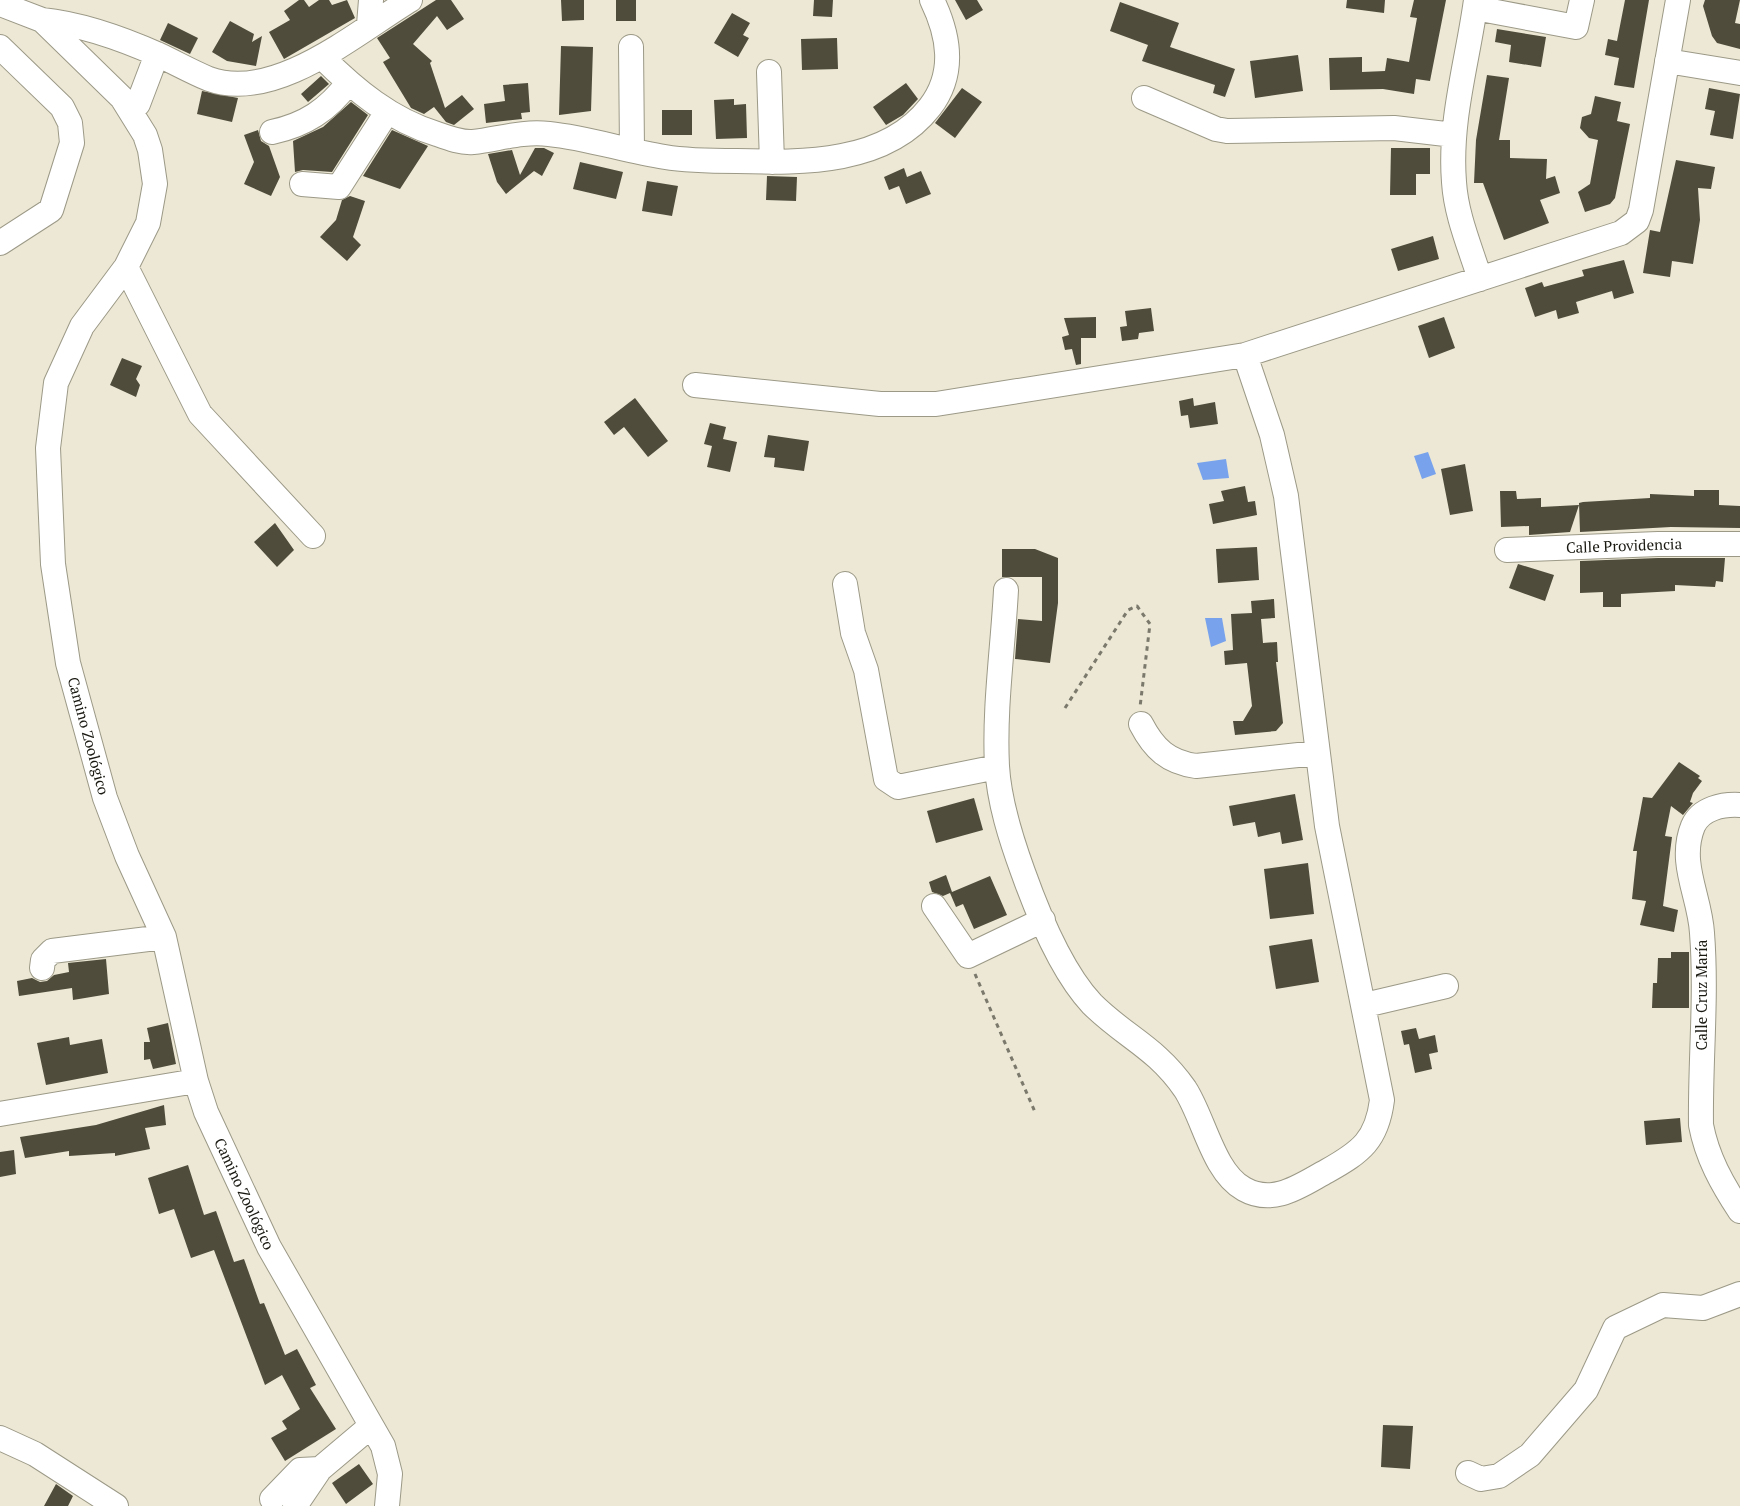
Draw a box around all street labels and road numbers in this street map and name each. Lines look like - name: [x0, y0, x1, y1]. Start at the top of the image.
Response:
- street label: Calle Providencia: [1566, 533, 1683, 557]
- street label: Camino Zoológico: [64, 675, 114, 797]
- street label: Calle Cruz María: [1691, 939, 1711, 1050]
- street label: Camino Zoológico: [210, 1134, 280, 1253]

